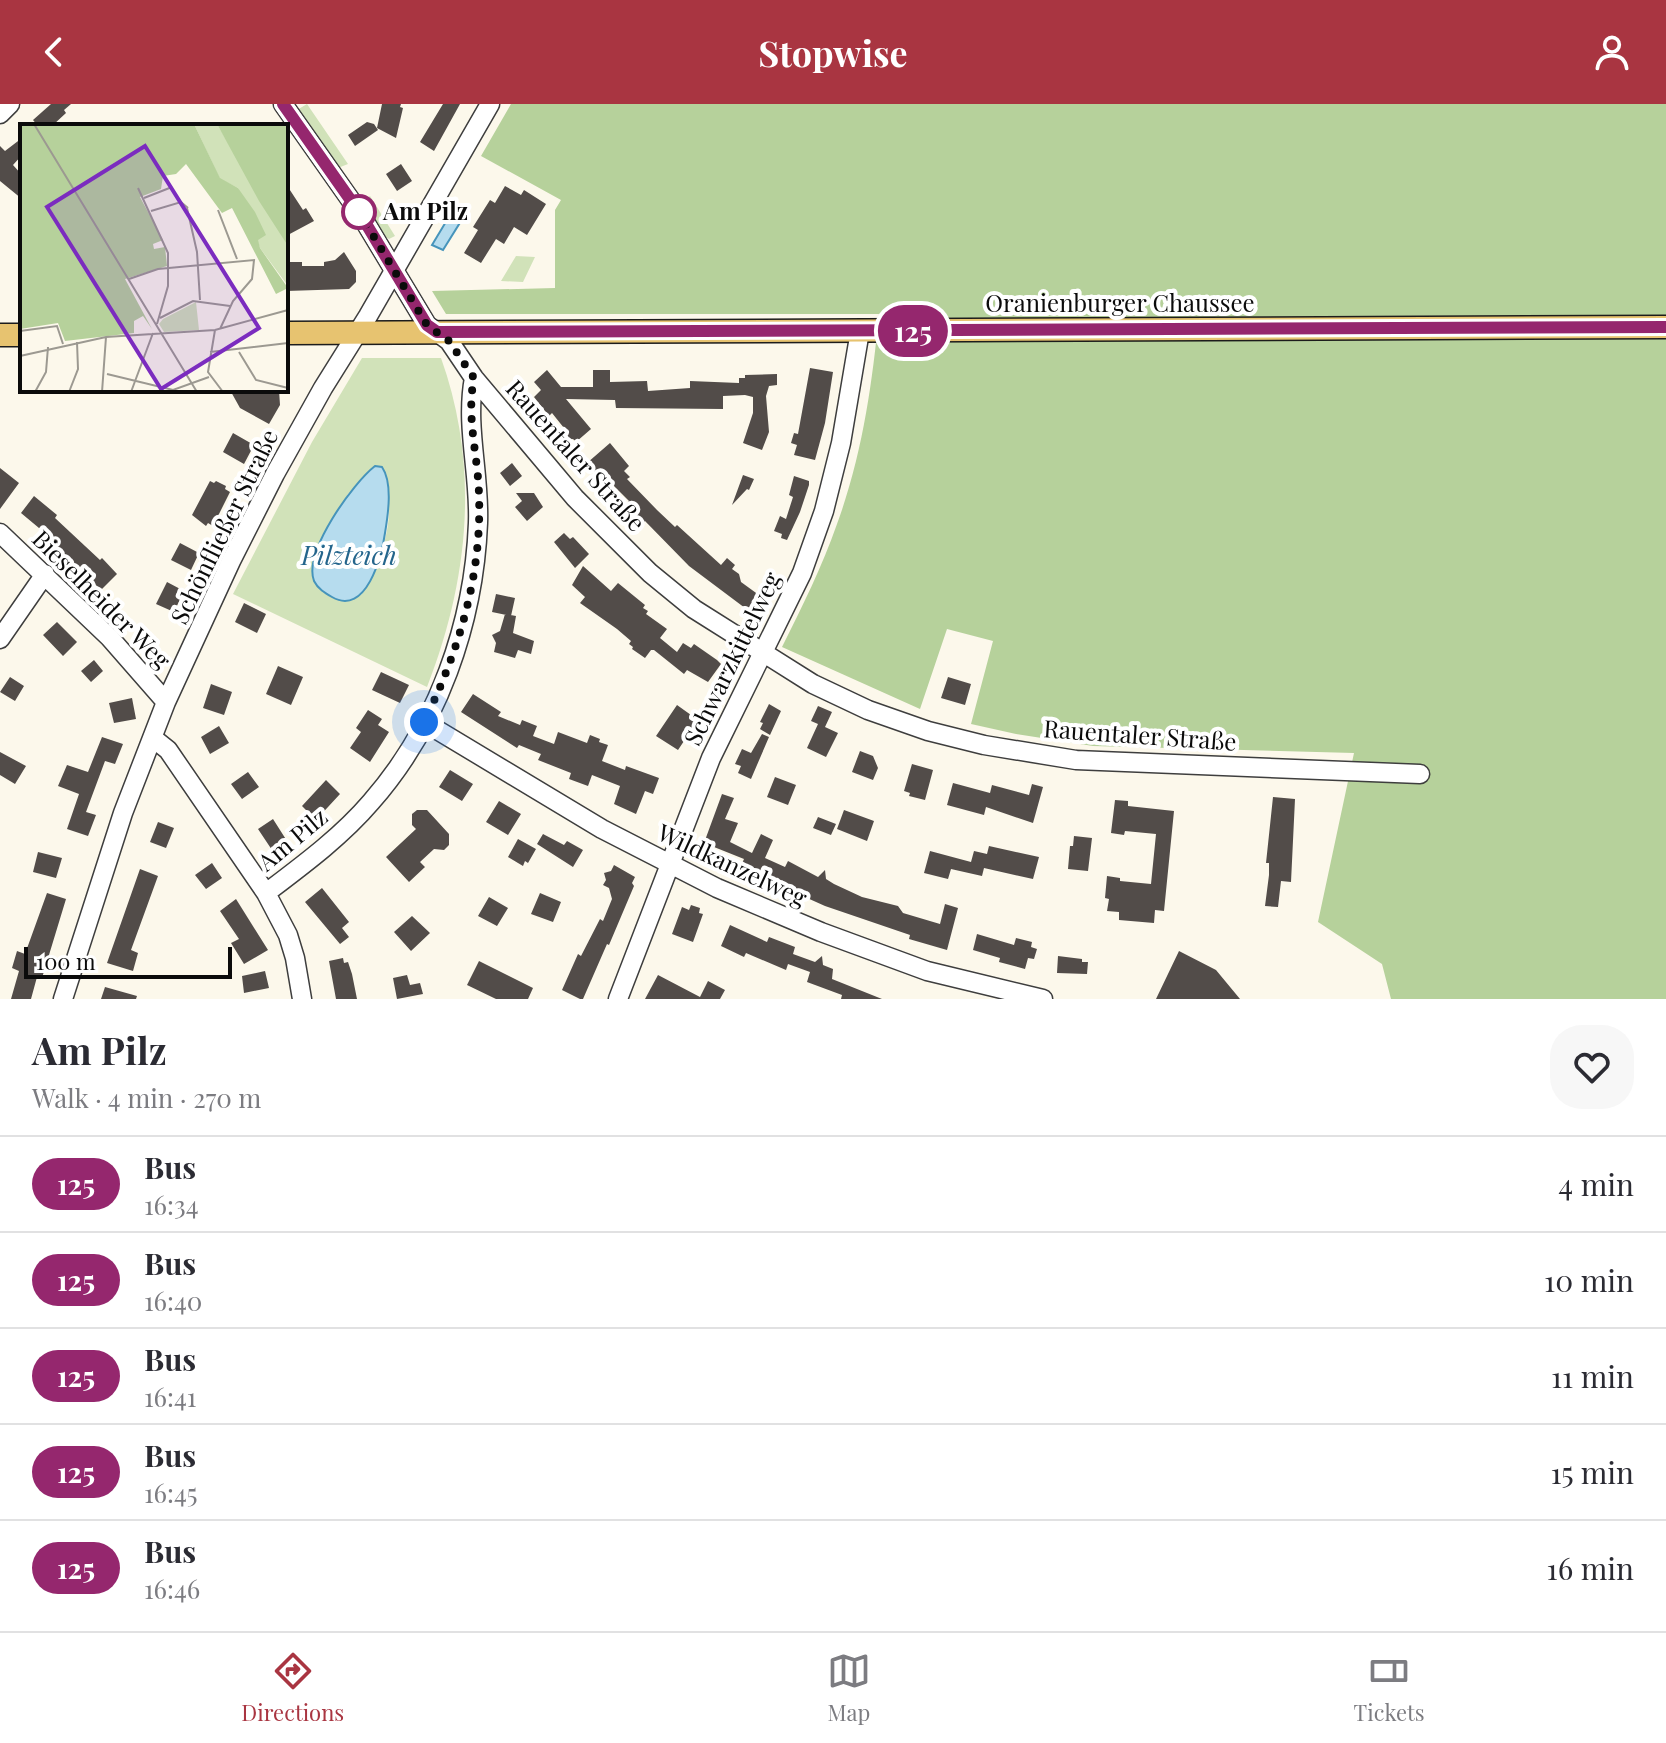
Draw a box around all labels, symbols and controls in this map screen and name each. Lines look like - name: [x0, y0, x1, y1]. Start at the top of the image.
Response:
- text: Stopwise: [758, 28, 908, 76]
- icon: back: [32, 30, 76, 74]
- icon: person: [1590, 30, 1634, 74]
- inset map: [20, 124, 288, 392]
- place label: Am Pilz: [382, 194, 468, 226]
- marker: Am Pilz: [342, 195, 376, 229]
- street label: Oranienburger Chaussee: [985, 286, 1255, 318]
- line badge: 125: [867, 305, 959, 357]
- text: 125: [894, 312, 932, 349]
- street label: Rauentaler Straße: [500, 372, 653, 537]
- street label: Schönfließer Straße: [162, 423, 284, 629]
- street label: Bieselheider Weg: [26, 522, 179, 675]
- water label: Pilzteich: [300, 537, 397, 572]
- street label: Schwarzkittelweg: [675, 566, 787, 750]
- your location: [404, 702, 444, 742]
- street label: Rauentaler Straße: [1042, 711, 1238, 757]
- street label: Am Pilz: [249, 800, 333, 878]
- street label: Wildkanzelweg: [652, 815, 813, 913]
- scale bar: [24, 943, 232, 979]
- text: 100 m: [36, 946, 96, 976]
- text: Am Pilz: [32, 1024, 167, 1075]
- button: heart: [1550, 1025, 1634, 1109]
- text: Walk · 4 min · 270 m: [32, 1080, 261, 1115]
- text: Bus: [144, 1147, 196, 1187]
- text: 4 min: [1558, 1164, 1634, 1204]
- text: 125: [57, 1165, 95, 1202]
- text: 16:34: [144, 1187, 199, 1222]
- text: Bus: [144, 1243, 196, 1283]
- text: 10 min: [1544, 1260, 1634, 1300]
- text: 125: [57, 1261, 95, 1298]
- text: 16:40: [144, 1283, 202, 1318]
- text: Bus: [144, 1339, 196, 1379]
- text: 11 min: [1551, 1356, 1634, 1396]
- text: 125: [57, 1357, 95, 1394]
- text: 16:41: [144, 1379, 196, 1414]
- text: Bus: [144, 1435, 196, 1475]
- text: 15 min: [1550, 1452, 1634, 1492]
- text: 125: [57, 1453, 95, 1490]
- text: 16:45: [144, 1475, 198, 1510]
- text: Bus: [144, 1531, 196, 1571]
- text: 16 min: [1547, 1548, 1634, 1588]
- text: 125: [57, 1549, 95, 1586]
- text: 16:46: [144, 1571, 200, 1606]
- tab: Directions: [241, 1649, 344, 1727]
- tab: Map: [827, 1649, 871, 1727]
- tab: Tickets: [1354, 1649, 1425, 1727]

